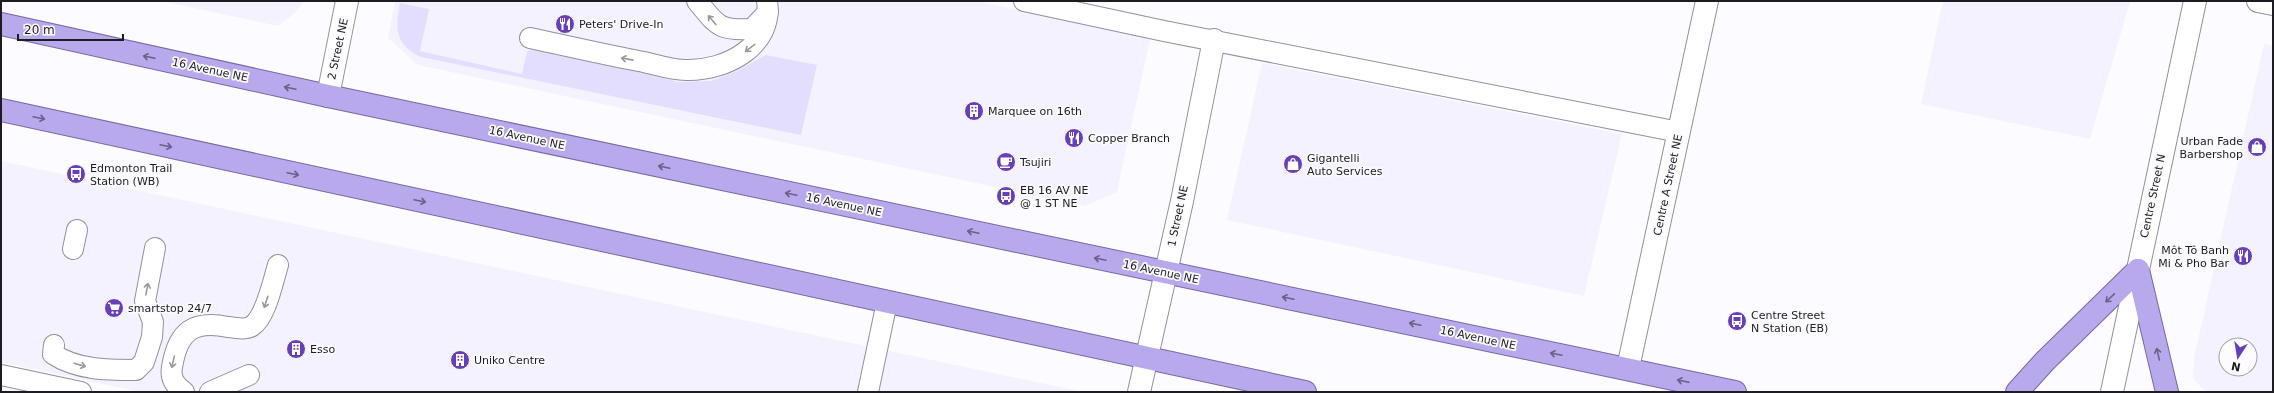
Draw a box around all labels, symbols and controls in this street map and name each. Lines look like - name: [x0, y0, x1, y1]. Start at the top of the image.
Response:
- restaurant icon: Peters' Drive-In: [554, 13, 576, 35]
- one-way arrow: [708, 14, 717, 25]
- scale bar: [18, 16, 123, 42]
- street label: 2 Street NE: [325, 17, 351, 81]
- place label: Peters' Drive-In: [579, 18, 663, 31]
- text: 20 m: [24, 23, 55, 37]
- one-way arrow: [745, 43, 755, 52]
- one-way arrow: [143, 53, 156, 61]
- one-way arrow: [620, 54, 633, 62]
- street label: 16 Avenue NE: [171, 56, 249, 84]
- one-way arrow: [284, 83, 297, 91]
- building icon: Marquee on 16th: [963, 100, 985, 122]
- place label: Marquee on 16th: [988, 105, 1082, 118]
- one-way arrow: [32, 114, 45, 122]
- street label: 16 Avenue NE: [488, 124, 566, 152]
- restaurant icon: Copper Branch: [1063, 127, 1085, 149]
- place label: Copper Branch: [1088, 132, 1170, 145]
- street label: Centre A Street NE: [1651, 133, 1685, 237]
- place label: Urban Fade Barbershop: [2180, 135, 2243, 161]
- shop icon: Urban Fade Barbershop: [2246, 136, 2268, 158]
- one-way arrow: [159, 142, 172, 150]
- cafe icon: Tsujiri: [995, 151, 1017, 173]
- place label: Gigantelli Auto Services: [1307, 152, 1383, 178]
- shop icon: Gigantelli Auto Services: [1282, 153, 1304, 175]
- street label: Centre Street N: [2138, 153, 2168, 239]
- place label: Tsujiri: [1019, 156, 1051, 169]
- place label: Edmonton Trail Station (WB): [90, 162, 172, 188]
- bus stop icon: Edmonton Trail Station (WB): [65, 163, 87, 185]
- one-way arrow: [658, 163, 671, 171]
- one-way arrow: [286, 170, 299, 178]
- place label: EB 16 AV NE @ 1 ST NE: [1020, 184, 1089, 210]
- street label: 1 Street NE: [1165, 184, 1191, 248]
- bus stop icon: EB 16 AV NE @ 1 ST NE: [995, 185, 1017, 207]
- one-way arrow: [785, 189, 798, 197]
- street label: 16 Avenue NE: [805, 191, 883, 219]
- one-way arrow: [413, 198, 426, 206]
- one-way arrow: [967, 228, 980, 236]
- place label: Môt Tô Banh Mi & Pho Bar: [2158, 244, 2229, 270]
- restaurant icon: Môt Tô Banh Mi & Pho Bar: [2232, 245, 2254, 267]
- one-way arrow: [1094, 255, 1107, 263]
- street label: 16 Avenue NE: [1122, 258, 1200, 286]
- one-way arrow: [143, 283, 151, 296]
- one-way arrow: [2105, 293, 2115, 303]
- one-way arrow: [1282, 294, 1295, 302]
- one-way arrow: [262, 296, 269, 309]
- supermarket icon: smartstop 24/7: [103, 297, 125, 319]
- place label: smartstop 24/7: [128, 302, 212, 315]
- place label: Centre Street N Station (EB): [1751, 309, 1828, 335]
- bus stop icon: Centre Street N Station (EB): [1726, 310, 1748, 332]
- one-way arrow: [1409, 320, 1422, 328]
- street label: 16 Avenue NE: [1439, 324, 1517, 352]
- north arrow: [2218, 337, 2258, 377]
- building icon: Esso: [285, 338, 307, 360]
- place label: Esso: [310, 343, 335, 356]
- one-way arrow: [2153, 348, 2161, 361]
- building icon: Uniko Centre: [449, 349, 471, 371]
- one-way arrow: [1550, 349, 1563, 357]
- place label: Uniko Centre: [474, 354, 545, 367]
- one-way arrow: [169, 355, 177, 368]
- text: N: [2230, 359, 2242, 374]
- one-way arrow: [73, 362, 86, 370]
- one-way arrow: [1677, 376, 1690, 384]

